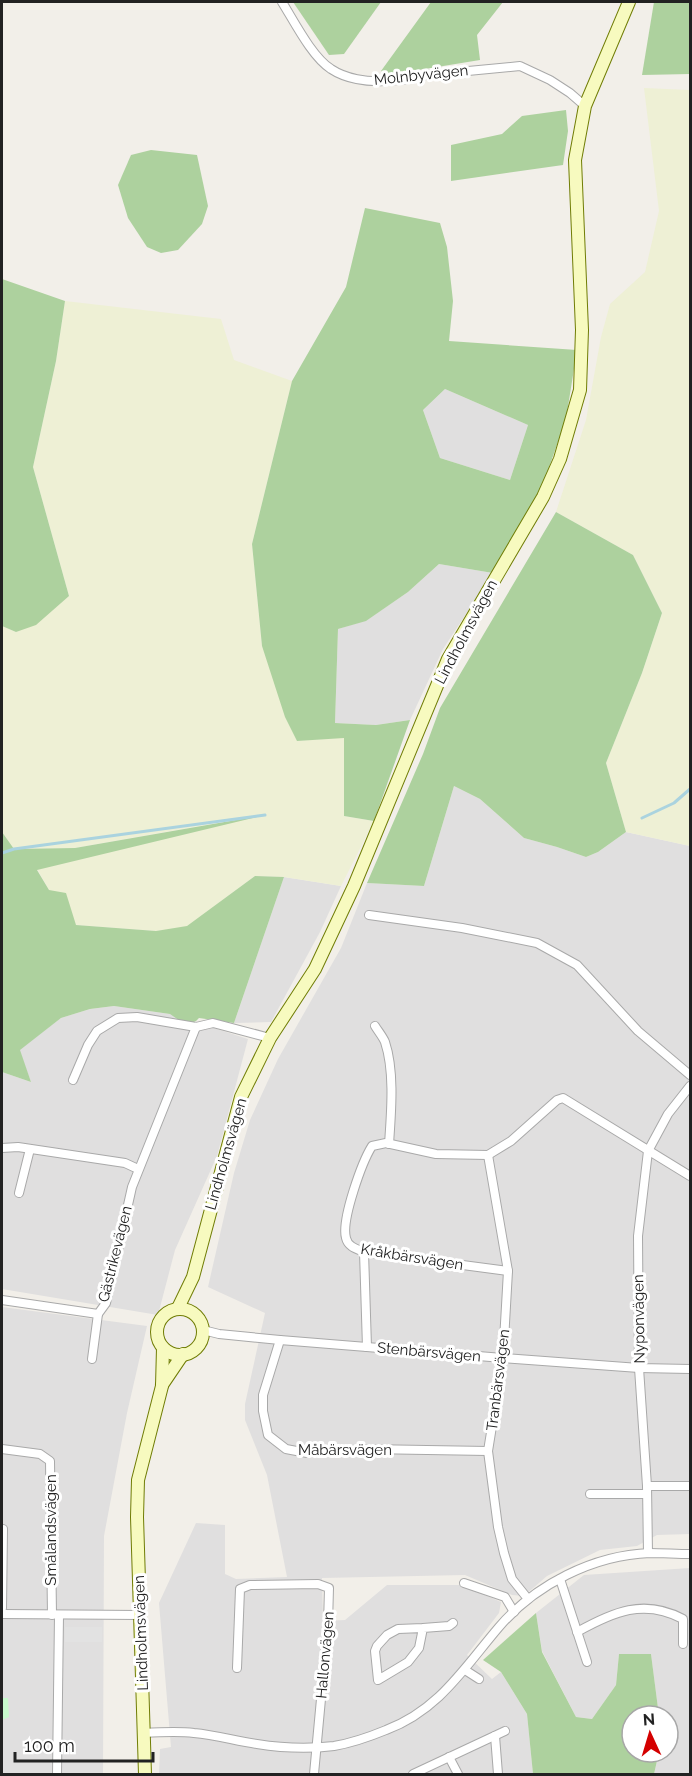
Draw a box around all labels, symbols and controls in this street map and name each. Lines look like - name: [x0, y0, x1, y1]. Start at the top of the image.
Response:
- street label: Molnbyvägen: [373, 61, 469, 89]
- street label: Lindholmsvägen: [431, 577, 501, 687]
- street label: Lindholmsvägen: [201, 1096, 251, 1212]
- street label: Gästrikevägen: [94, 1204, 136, 1304]
- street label: Kråkbärsvägen: [359, 1240, 465, 1274]
- street label: Nyponvägen: [629, 1274, 649, 1364]
- street label: Tranbärsvägen: [483, 1328, 513, 1432]
- street label: Stenbärsvägen: [376, 1339, 482, 1365]
- street label: Måbärsvägen: [298, 1441, 392, 1459]
- street label: Smålandsvägen: [42, 1474, 60, 1586]
- street label: Lindholmsvägen: [130, 1575, 152, 1691]
- street label: Hallonvägen: [312, 1611, 338, 1699]
- north arrow: [620, 1704, 680, 1764]
- text: N: [642, 1710, 656, 1729]
- scale bar: [15, 1725, 153, 1763]
- text: 100 m: [24, 1735, 75, 1756]

